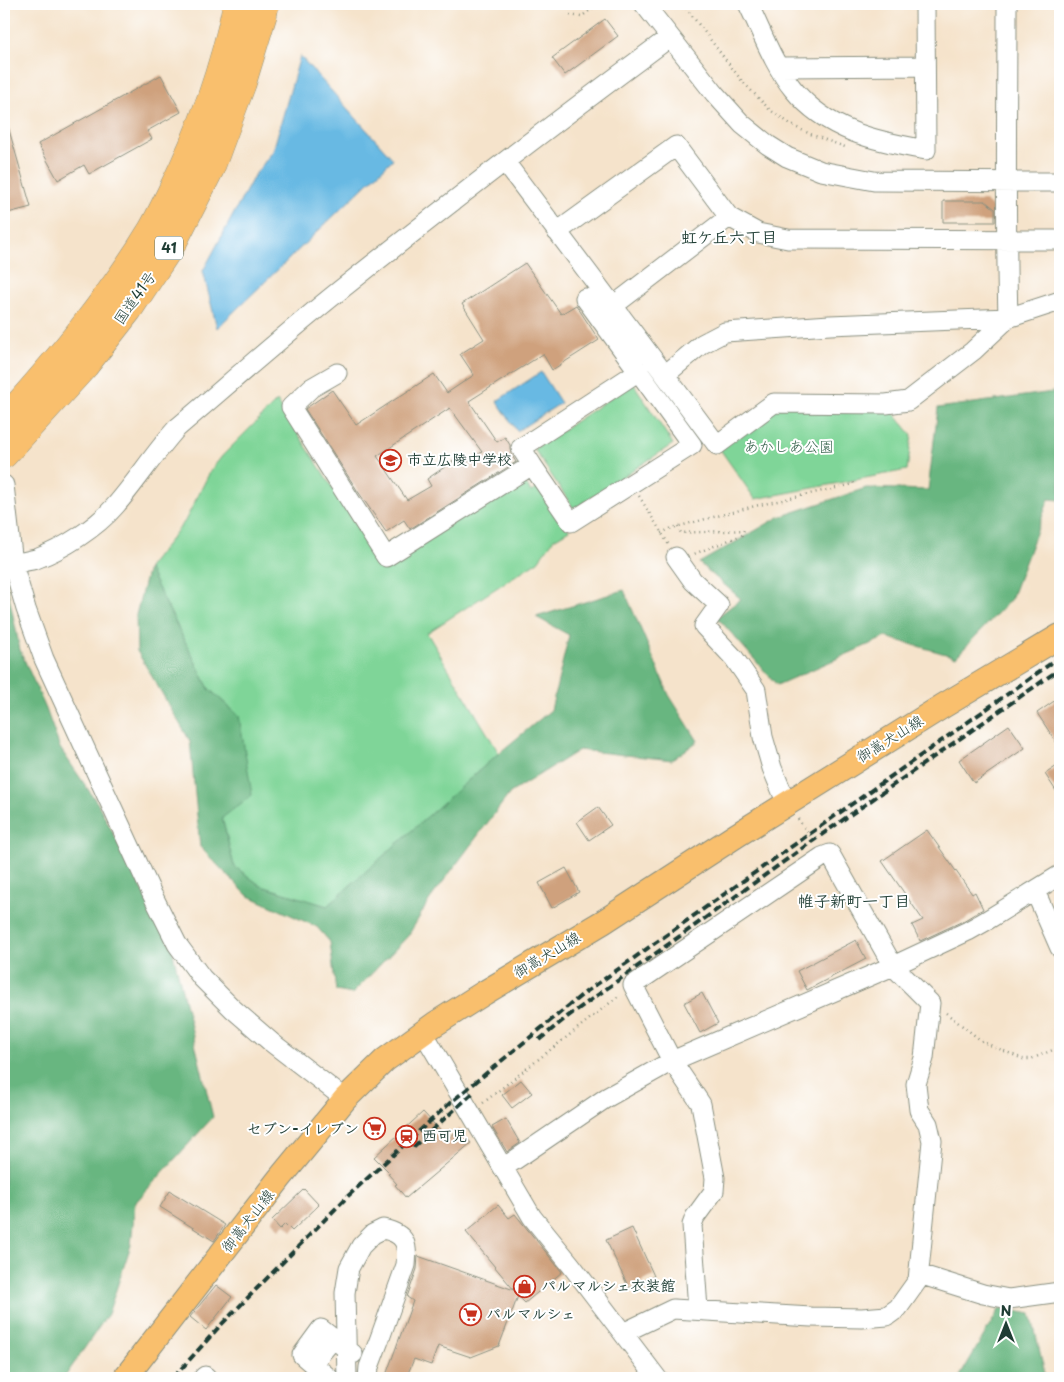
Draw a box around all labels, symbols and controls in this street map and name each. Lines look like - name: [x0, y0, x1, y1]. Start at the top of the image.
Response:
- district label: 虹ケ丘六丁目: [681, 224, 777, 248]
- road number: 41: [155, 237, 183, 260]
- street label: 国道41号: [107, 266, 161, 329]
- park label: あかしあ公園: [744, 434, 834, 457]
- place label: 市立広陵中学校: [407, 447, 512, 470]
- school or university icon: 市立広陵中学校: [379, 448, 403, 472]
- street label: 御嵩犬山線: [851, 708, 927, 767]
- district label: 帷子新町一丁目: [798, 888, 910, 912]
- street label: 御嵩犬山線: [508, 925, 584, 983]
- place label: セブン-イレブン: [247, 1116, 359, 1139]
- supermarket icon: セブン-イレブン: [363, 1117, 387, 1141]
- place label: 西可児: [422, 1123, 467, 1146]
- station icon: 西可児: [394, 1124, 418, 1148]
- street label: 御嵩犬山線: [215, 1183, 279, 1257]
- place label: パルマルシェ衣装館: [541, 1273, 675, 1296]
- shop icon: パルマルシェ衣装館: [513, 1274, 537, 1298]
- north arrow: [982, 1300, 1032, 1350]
- text: N: [1000, 1300, 1012, 1321]
- place label: パルマルシェ: [486, 1301, 575, 1324]
- supermarket icon: パルマルシェ: [458, 1302, 482, 1326]

